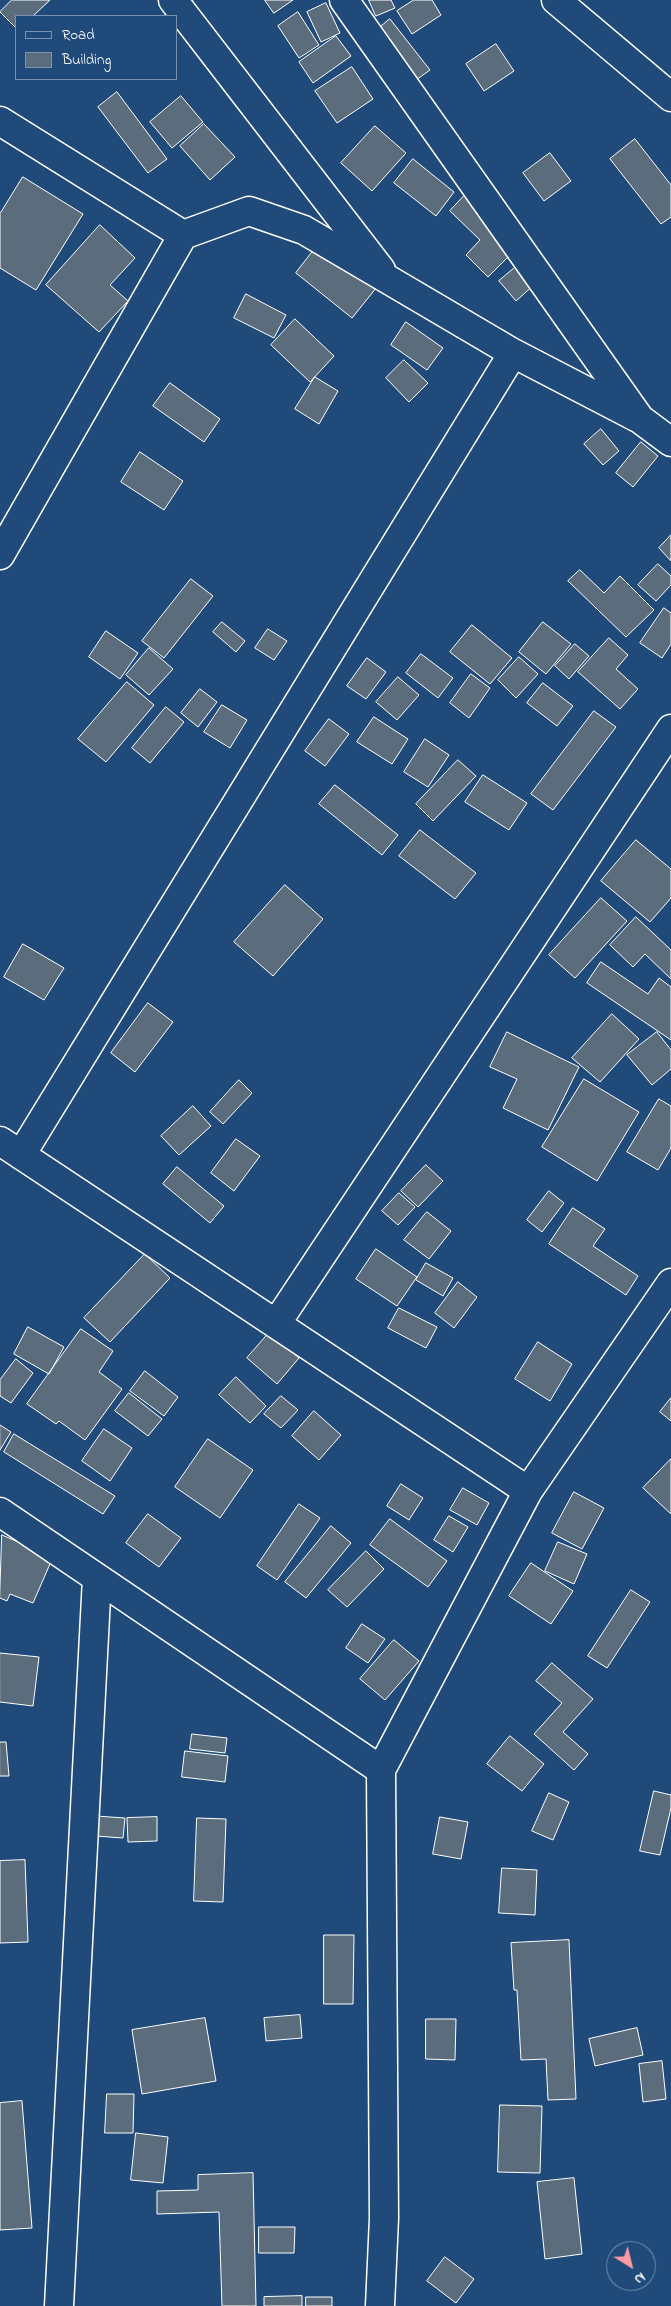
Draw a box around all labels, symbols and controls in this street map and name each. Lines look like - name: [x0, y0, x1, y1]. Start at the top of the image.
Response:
- legend: [15, 15, 178, 80]
- text: Road: [62, 24, 95, 46]
- text: Building: [62, 49, 111, 71]
- north arrow: [606, 2241, 656, 2291]
- text: N: [630, 2266, 650, 2289]

